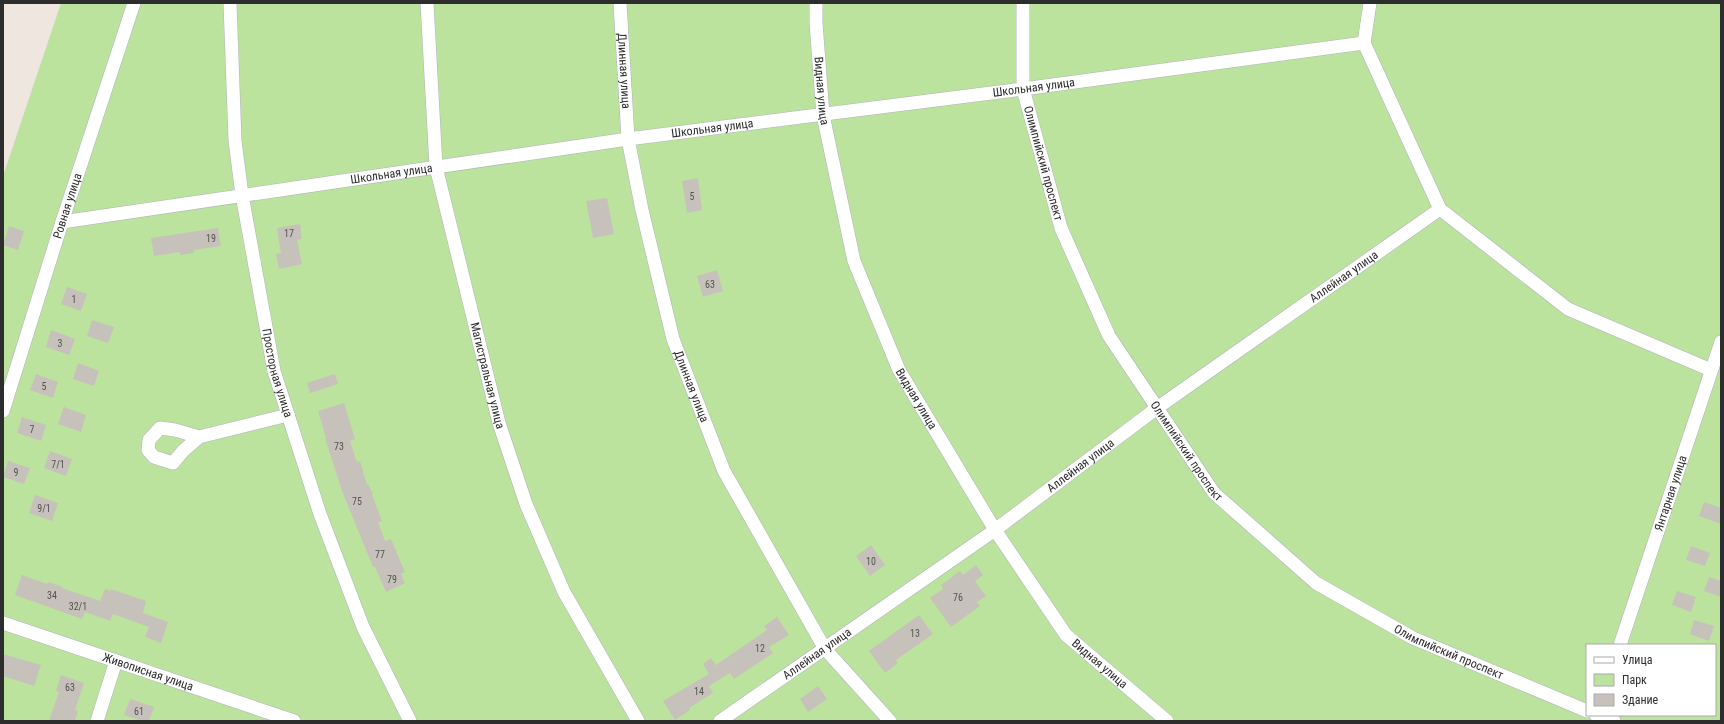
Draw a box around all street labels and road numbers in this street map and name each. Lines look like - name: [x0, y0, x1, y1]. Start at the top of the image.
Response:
- street label: Длинная улица: [615, 33, 633, 109]
- street label: Видная улица: [812, 56, 832, 127]
- street label: Школьная улица: [992, 75, 1076, 100]
- street label: Олимпийский проспект: [1021, 104, 1066, 222]
- street label: Школьная улица: [670, 116, 754, 140]
- street label: Школьная улица: [350, 161, 434, 187]
- street label: Ровная улица: [50, 171, 85, 240]
- street label: Аллейная улица: [1307, 248, 1381, 306]
- street label: Магистральная улица: [467, 321, 508, 431]
- street label: Просторная улица: [259, 327, 295, 419]
- street label: Длинная улица: [671, 348, 712, 424]
- street label: Видная улица: [893, 366, 940, 432]
- street label: Олимпийский проспект: [1147, 398, 1225, 504]
- street label: Аллейная улица: [1044, 436, 1117, 495]
- street label: Янтарная улица: [1651, 453, 1690, 533]
- street label: Олимпийский проспект: [1391, 622, 1506, 682]
- street label: Аллейная улица: [780, 625, 854, 682]
- street label: Видная улица: [1069, 636, 1131, 691]
- street label: Живописная улица: [101, 650, 195, 694]

